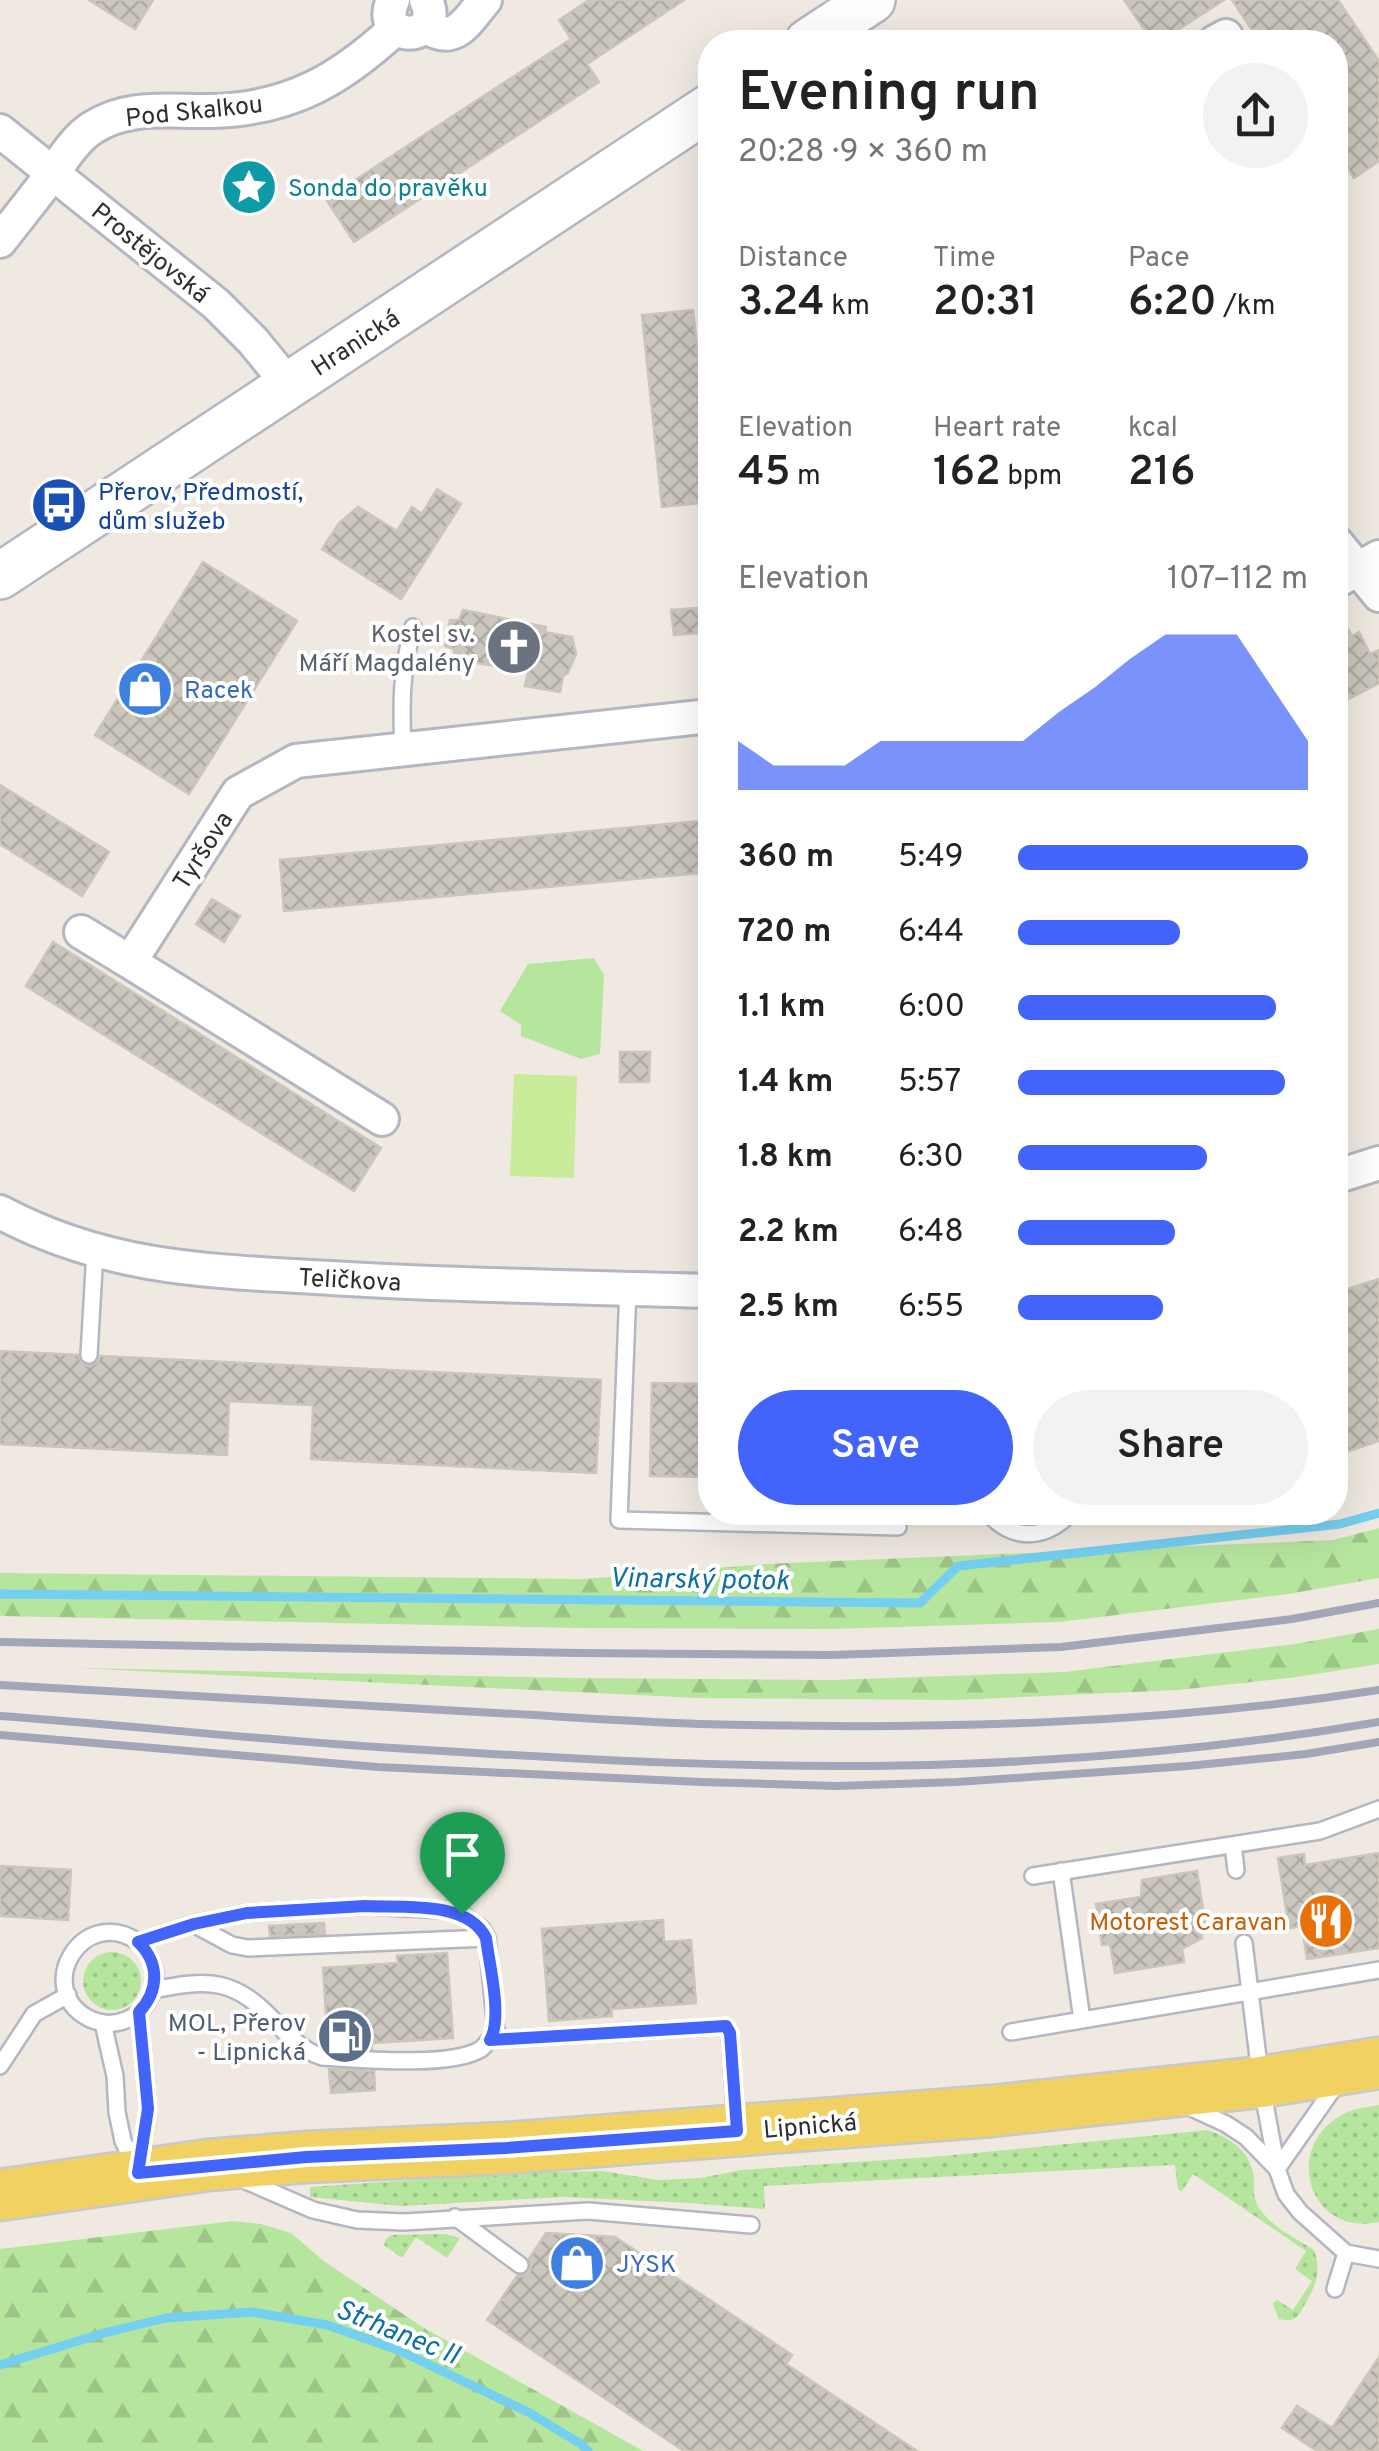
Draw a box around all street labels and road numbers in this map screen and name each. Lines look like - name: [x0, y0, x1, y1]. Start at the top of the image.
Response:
- street label: Pod Skalkou: [124, 90, 265, 136]
- street label: Prostějovská: [83, 197, 215, 312]
- street label: Hranická: [306, 304, 407, 385]
- street label: Tyršova: [167, 806, 242, 897]
- street label: Teličkova: [298, 1263, 402, 1301]
- street label: Lipnická: [762, 2108, 858, 2148]

